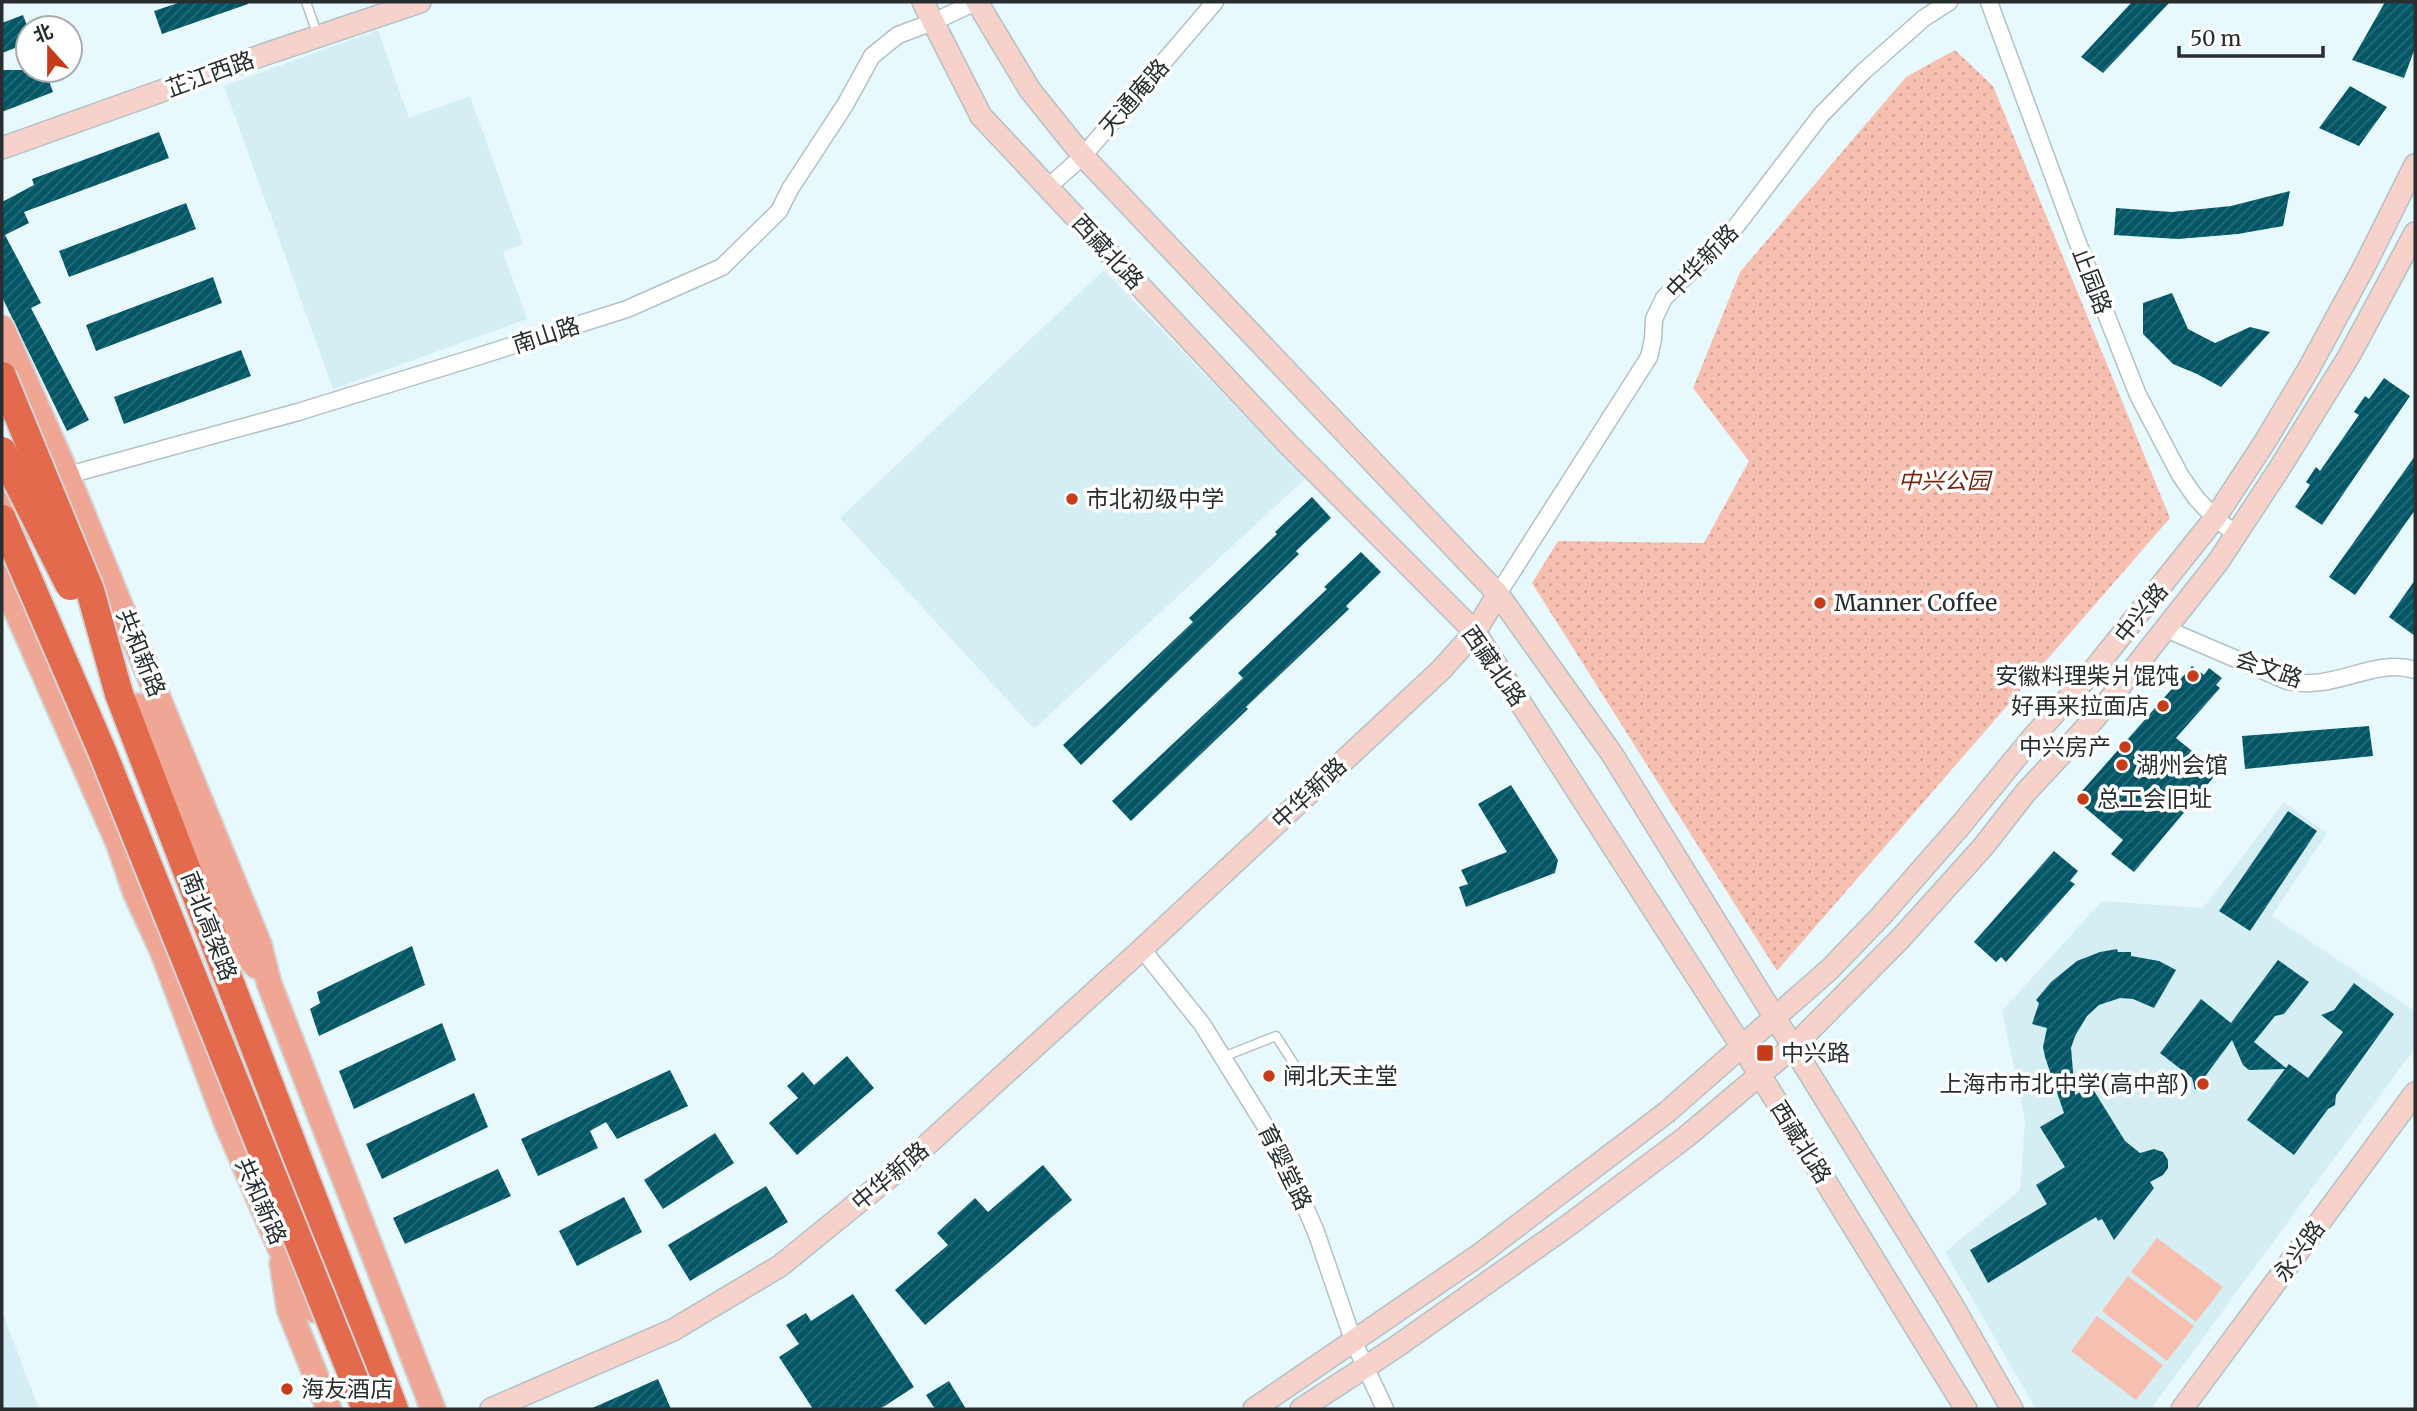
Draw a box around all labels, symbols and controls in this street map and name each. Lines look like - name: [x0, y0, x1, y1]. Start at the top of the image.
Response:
- north arrow: [14, 14, 84, 84]
- scale bar: [2179, 14, 2322, 58]
- text: 北: [30, 19, 56, 48]
- text: 50 m: [2190, 25, 2241, 52]
- street label: 芷江西路: [162, 44, 258, 103]
- street label: 天通庵路: [1093, 52, 1175, 141]
- street label: 西藏北路: [1066, 208, 1150, 295]
- street label: 中华新路: [1659, 217, 1744, 304]
- street label: 止园路: [2067, 243, 2118, 318]
- street label: 南山路: [509, 310, 583, 359]
- park label: 中兴公园: [1898, 466, 1993, 495]
- place label: 市北初级中学: [1086, 484, 1224, 513]
- marker: 市北初级中学: [1064, 491, 1080, 507]
- street label: 中兴路: [2108, 577, 2174, 649]
- place label: Manner Coffee: [1834, 588, 1997, 617]
- marker: Manner Coffee: [1812, 595, 1828, 611]
- street label: 共和新路: [111, 605, 172, 701]
- street label: 西藏北路: [1456, 620, 1533, 712]
- street label: 会文路: [2232, 644, 2307, 693]
- place label: 安徽料理柴爿馄饨: [1995, 661, 2179, 690]
- marker: 安徽料理柴爿馄饨: [2185, 668, 2201, 684]
- place label: 好再来拉面店: [2011, 691, 2149, 720]
- marker: 好再来拉面店: [2155, 698, 2171, 714]
- place label: 中兴房产: [2019, 732, 2111, 761]
- marker: 中兴房产: [2117, 739, 2133, 755]
- place label: 湖州会馆: [2136, 750, 2228, 779]
- street label: 中华新路: [1265, 751, 1352, 835]
- marker: 湖州会馆: [2114, 757, 2130, 773]
- place label: 总工会旧址: [2097, 784, 2212, 813]
- marker: 总工会旧址: [2075, 791, 2091, 807]
- street label: 南北高架路: [175, 867, 244, 985]
- place label: 中兴路: [1781, 1038, 1850, 1067]
- marker: 中兴路: [1755, 1043, 1775, 1063]
- place label: 闸北天主堂: [1283, 1061, 1398, 1090]
- marker: 闸北天主堂: [1261, 1068, 1277, 1084]
- place label: 上海市市北中学(高中部): [1939, 1069, 2189, 1098]
- marker: 上海市市北中学(高中部): [2195, 1076, 2211, 1092]
- street label: 西藏北路: [1765, 1095, 1838, 1188]
- street label: 育婴堂路: [1252, 1119, 1319, 1214]
- street label: 中华新路: [845, 1135, 934, 1216]
- street label: 共和新路: [230, 1153, 293, 1249]
- street label: 永兴路: [2267, 1214, 2331, 1287]
- place label: 海友酒店: [301, 1374, 393, 1403]
- marker: 海友酒店: [279, 1381, 295, 1397]

